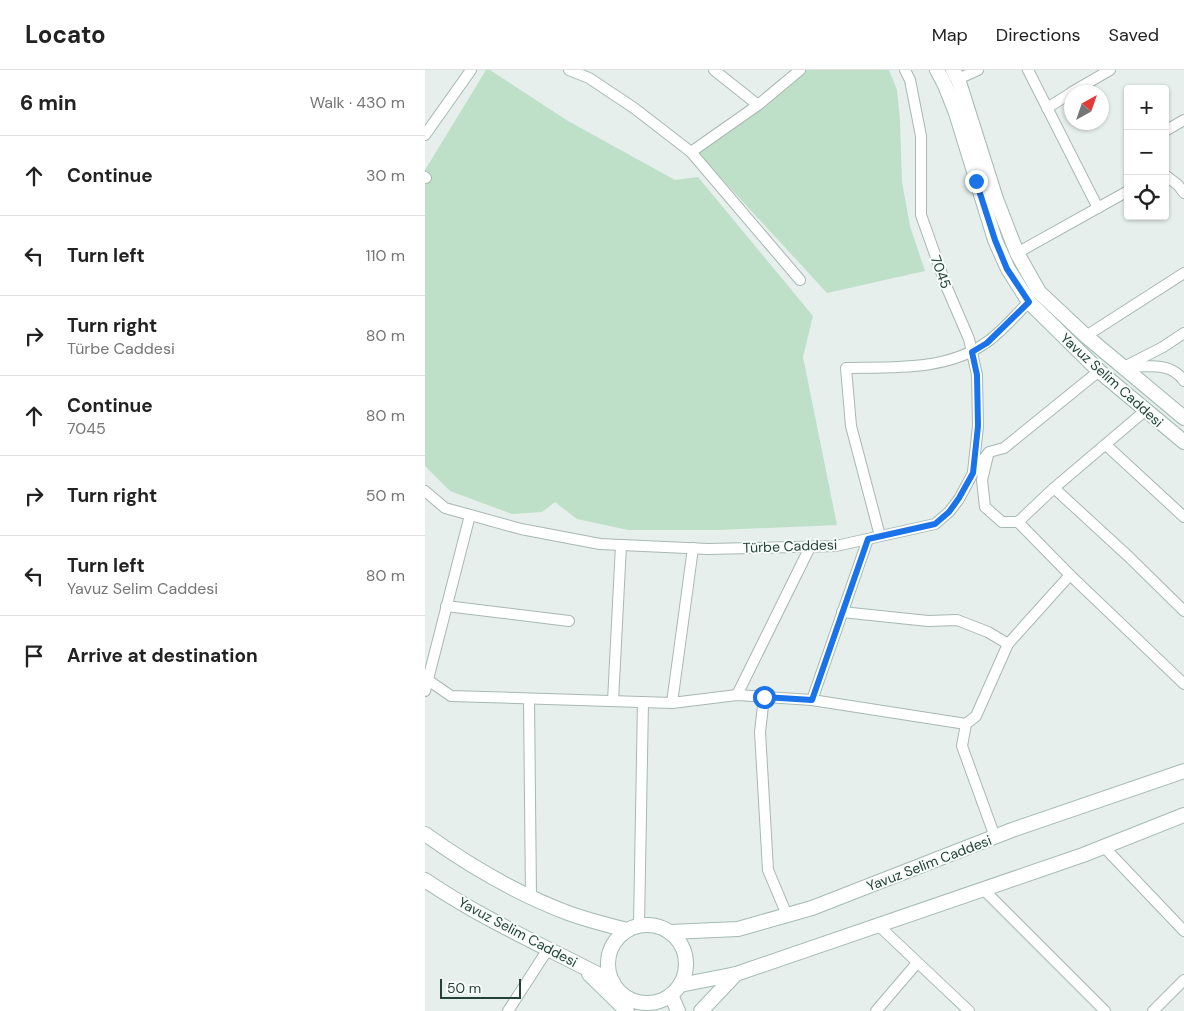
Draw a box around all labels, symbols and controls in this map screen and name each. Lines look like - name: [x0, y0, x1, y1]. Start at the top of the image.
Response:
- text: Locato: [25, 19, 106, 50]
- text: Map: [932, 23, 968, 47]
- text: Directions: [996, 23, 1081, 47]
- text: Saved: [1109, 23, 1159, 47]
- north arrow: [1064, 85, 1109, 130]
- map controls: [1124, 85, 1169, 220]
- button: +: [1124, 85, 1169, 130]
- text: 6 min: [20, 89, 77, 117]
- text: Walk · 430 m: [310, 92, 405, 113]
- button: −: [1124, 130, 1169, 175]
- icon: ahead: [20, 162, 48, 190]
- text: Continue: [67, 163, 153, 188]
- text: 30 m: [366, 165, 405, 186]
- route end: [965, 170, 988, 193]
- button: locate: [1124, 175, 1169, 220]
- icon: left: [20, 242, 48, 270]
- text: Turn left: [67, 243, 145, 268]
- text: 110 m: [366, 245, 405, 266]
- street label: 7045: [927, 253, 955, 291]
- text: Turn right: [67, 313, 157, 338]
- icon: right: [20, 322, 48, 350]
- text: 80 m: [366, 325, 405, 346]
- street label: Yavuz Selim Caddesi: [1057, 329, 1167, 431]
- text: Türbe Caddesi: [67, 338, 175, 359]
- text: Continue: [67, 393, 153, 418]
- icon: ahead: [20, 402, 48, 430]
- text: 80 m: [366, 405, 405, 426]
- text: 7045: [67, 418, 106, 439]
- icon: right: [20, 482, 48, 510]
- text: Turn right: [67, 483, 157, 508]
- text: 50 m: [366, 485, 405, 506]
- street label: Türbe Caddesi: [743, 535, 837, 557]
- text: Turn left: [67, 553, 145, 578]
- icon: left: [20, 562, 48, 590]
- text: 80 m: [366, 565, 405, 586]
- text: Yavuz Selim Caddesi: [67, 578, 218, 599]
- icon: arrive: [20, 642, 48, 670]
- text: Arrive at destination: [67, 643, 258, 668]
- route start: [753, 686, 776, 709]
- street label: Yavuz Selim Caddesi: [864, 831, 994, 895]
- street label: Yavuz Selim Caddesi: [455, 893, 581, 971]
- scale bar: [440, 976, 521, 999]
- text: 50 m: [447, 979, 481, 997]

